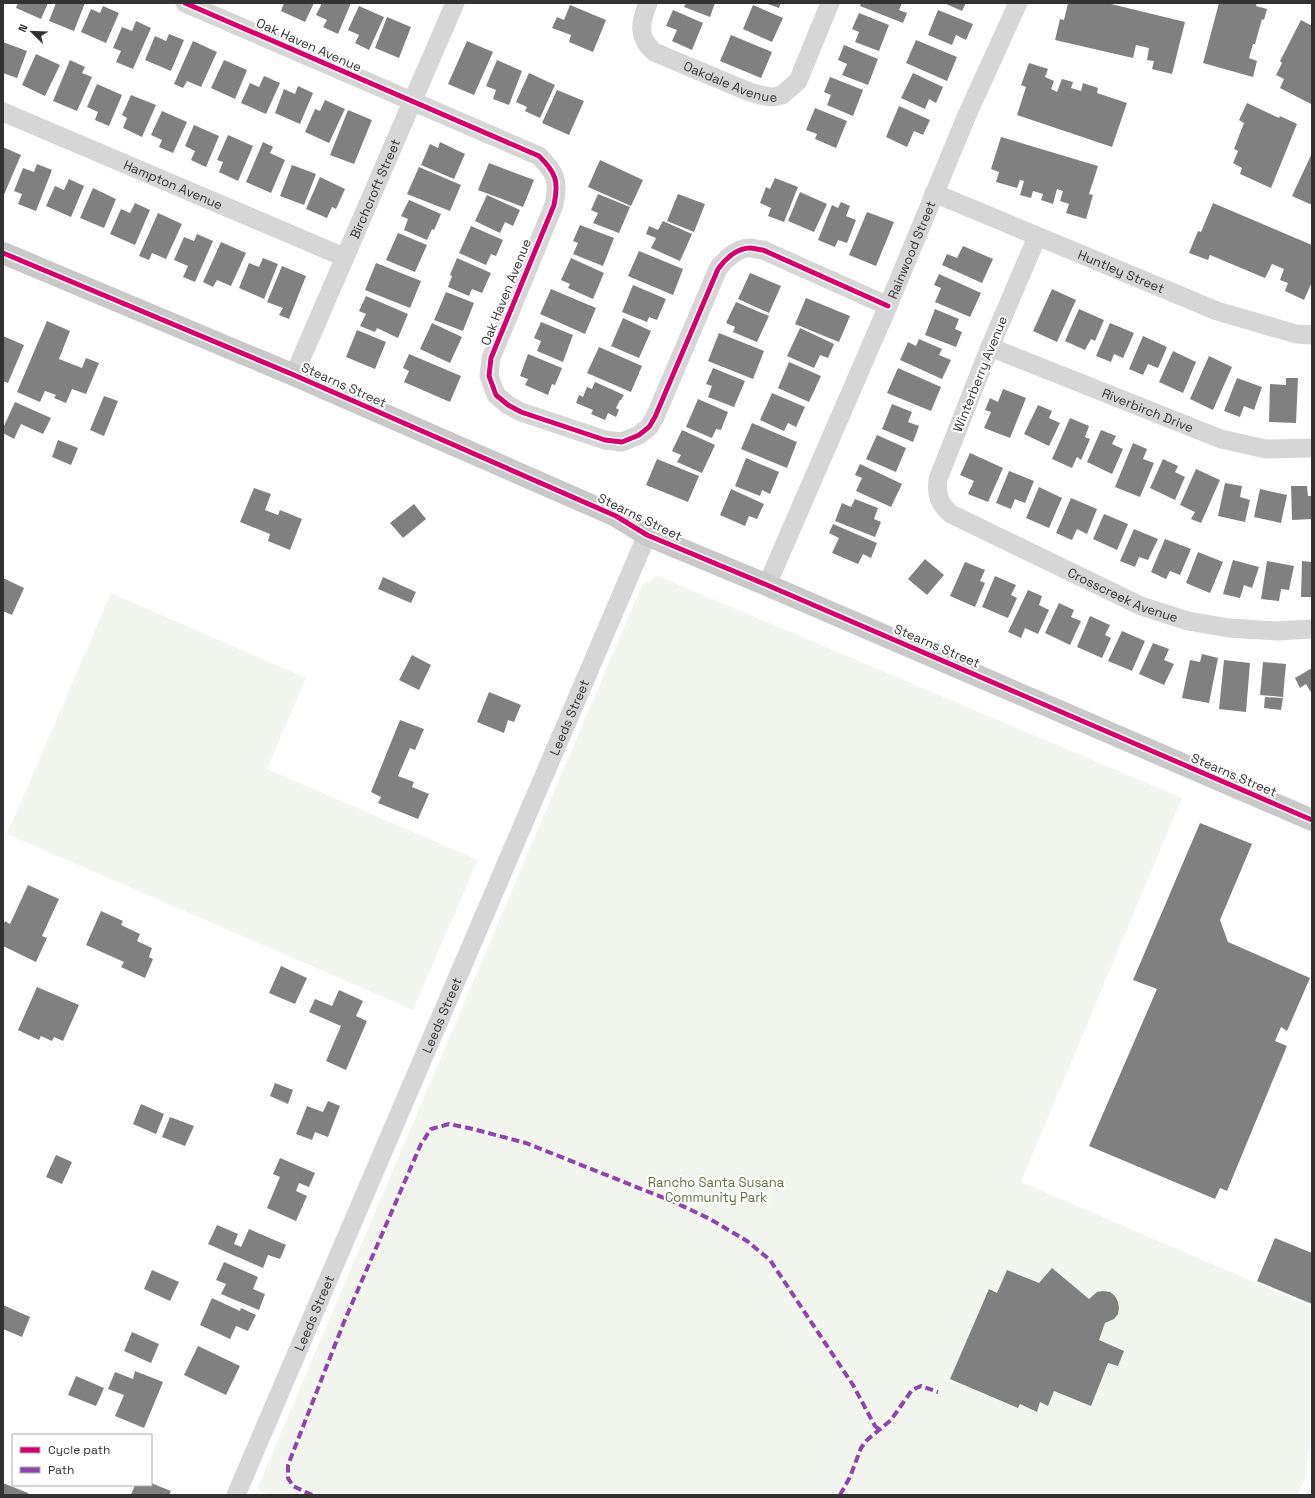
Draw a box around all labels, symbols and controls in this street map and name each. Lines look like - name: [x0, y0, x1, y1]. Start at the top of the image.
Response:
- north arrow: [12, 12, 52, 52]
- street label: Oak Haven Avenue: [254, 14, 364, 76]
- text: N: [15, 22, 31, 34]
- street label: Oakdale Avenue: [681, 57, 779, 106]
- street label: Birchcroft Street: [346, 136, 404, 241]
- street label: Hampton Avenue: [121, 156, 225, 213]
- street label: Rainwood Street: [883, 198, 939, 301]
- street label: Oak Haven Avenue: [477, 236, 535, 348]
- street label: Huntley Street: [1076, 246, 1167, 297]
- street label: Winterberry Avenue: [949, 314, 1011, 434]
- street label: Stearns Street: [299, 359, 389, 411]
- street label: Riverbirch Drive: [1100, 384, 1196, 436]
- street label: Stearns Street: [595, 489, 685, 545]
- street label: Crosscreek Avenue: [1065, 563, 1180, 626]
- street label: Stearns Street: [891, 620, 983, 672]
- street label: Leeds Street: [545, 677, 593, 758]
- street label: Stearns Street: [1188, 749, 1280, 801]
- street label: Leeds Street: [418, 975, 465, 1056]
- park label: Rancho Santa Susana Community Park: [648, 1174, 785, 1206]
- street label: Leeds Street: [290, 1272, 338, 1353]
- legend: [12, 1434, 152, 1486]
- text: Cycle path: [48, 1442, 110, 1458]
- text: Path: [48, 1462, 74, 1478]

